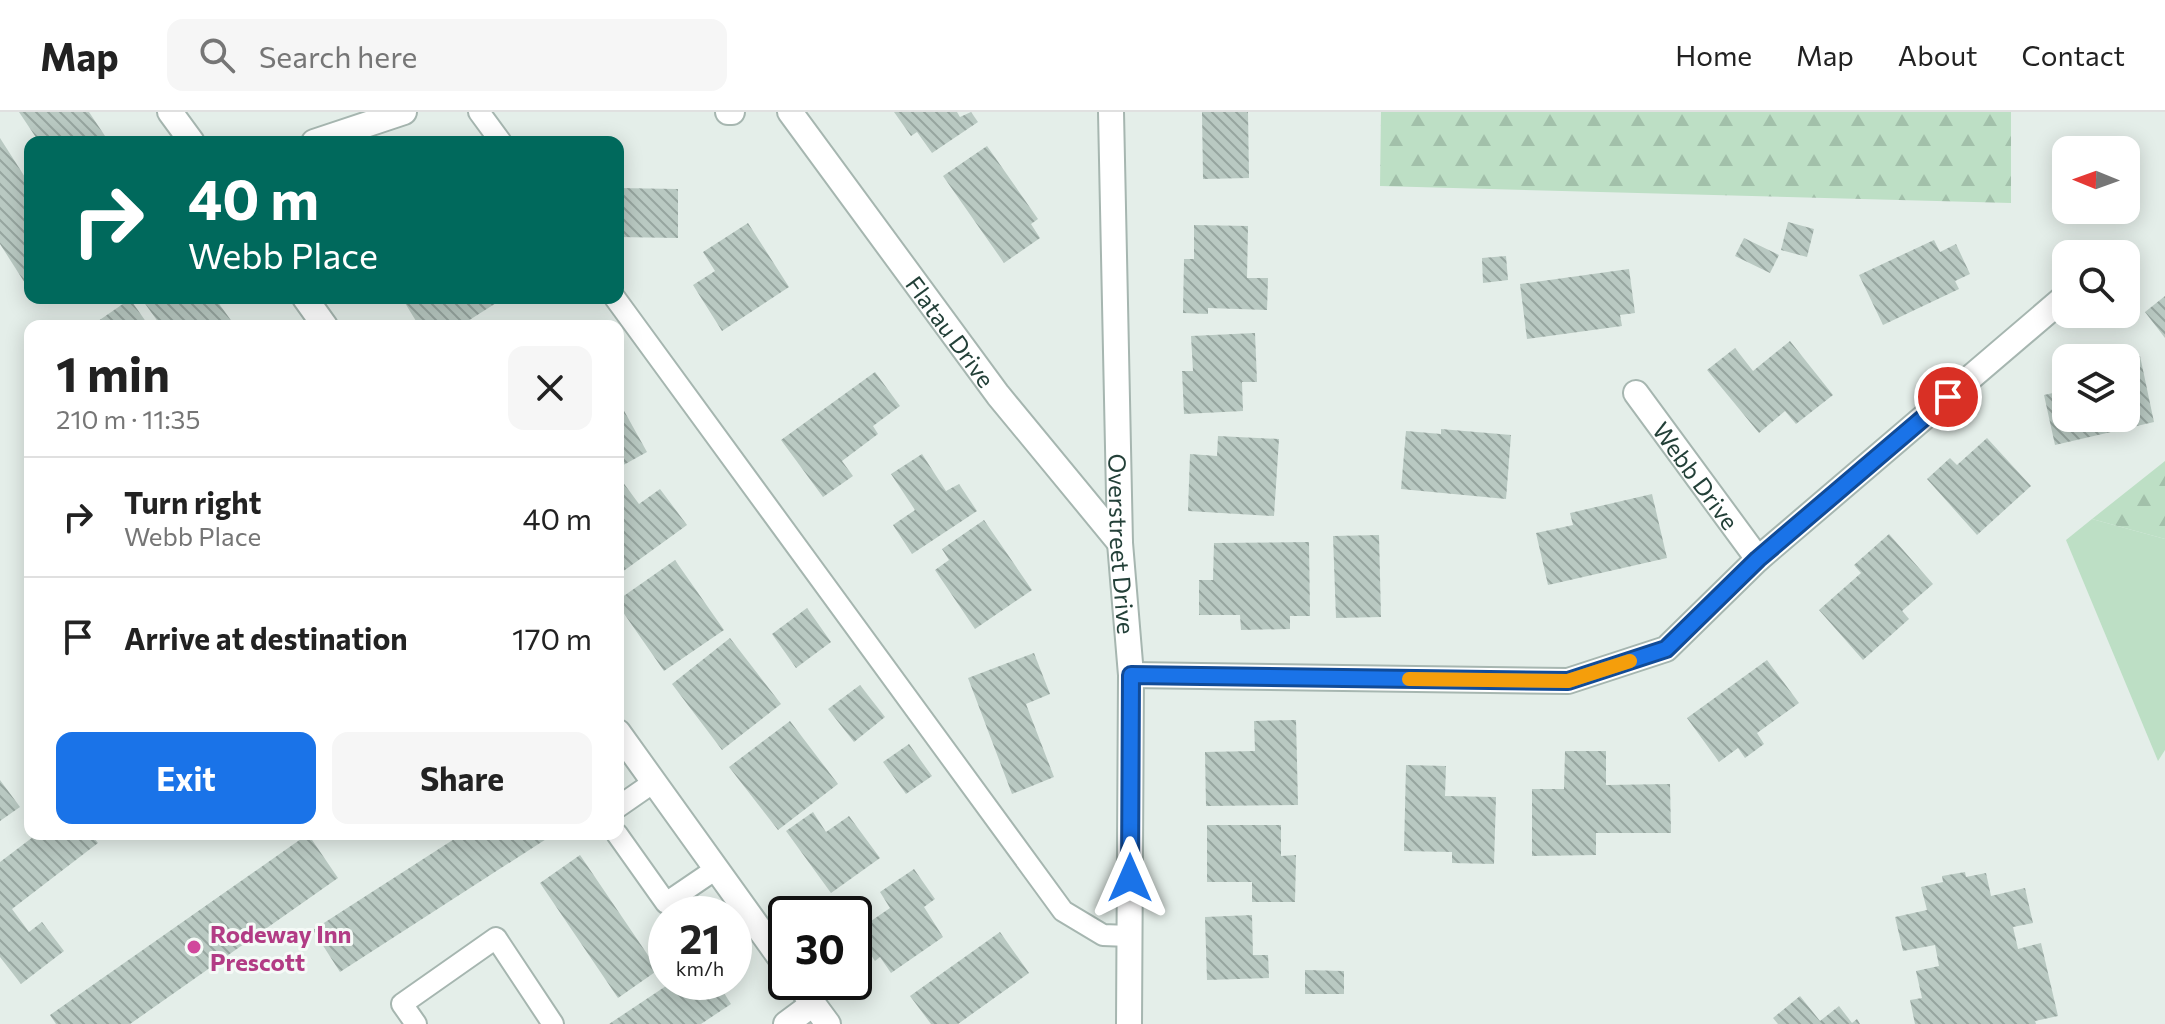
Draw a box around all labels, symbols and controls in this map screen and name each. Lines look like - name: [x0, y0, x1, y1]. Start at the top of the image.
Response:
- search box: [167, 19, 727, 91]
- text: Map: [40, 32, 119, 79]
- icon: search: [195, 33, 239, 77]
- text: Search here: [259, 37, 417, 74]
- text: Home: [1675, 38, 1752, 72]
- text: Map: [1796, 38, 1854, 72]
- text: About: [1898, 38, 1978, 72]
- text: Contact: [2022, 38, 2125, 72]
- north arrow: [2052, 136, 2140, 224]
- map controls: [2052, 136, 2140, 432]
- text: 40 m: [188, 163, 319, 232]
- icon: right: [56, 168, 160, 272]
- text: Webb Place: [188, 232, 378, 276]
- button: search: [2052, 240, 2140, 328]
- street label: Flatau Drive: [901, 270, 1002, 392]
- text: 1 min: [56, 343, 170, 402]
- button: layers: [2052, 344, 2140, 432]
- button: close: [508, 346, 592, 430]
- pin: [1914, 363, 1982, 431]
- icon: arrive: [1926, 375, 1970, 419]
- text: 210 m · 11:35: [56, 403, 200, 434]
- street label: Webb Drive: [1647, 416, 1746, 535]
- street label: Overstreet Drive: [1104, 453, 1142, 635]
- text: Turn right: [124, 483, 261, 520]
- icon: right: [56, 495, 100, 539]
- text: 40 m: [523, 499, 592, 536]
- text: Webb Place: [124, 520, 261, 551]
- icon: arrive: [56, 615, 100, 659]
- text: Arrive at destination: [124, 619, 408, 656]
- text: 170 m: [512, 619, 592, 656]
- button: Exit: [56, 732, 316, 824]
- button: Share: [332, 732, 592, 824]
- position arrow: [1088, 836, 1172, 920]
- speed limit sign: 30: [768, 896, 872, 1000]
- text: 21: [680, 913, 720, 962]
- place label: Rodeway Inn Prescott: [210, 919, 351, 976]
- marker: Rodeway Inn Prescott: [185, 938, 203, 956]
- text: km/h: [676, 956, 724, 980]

